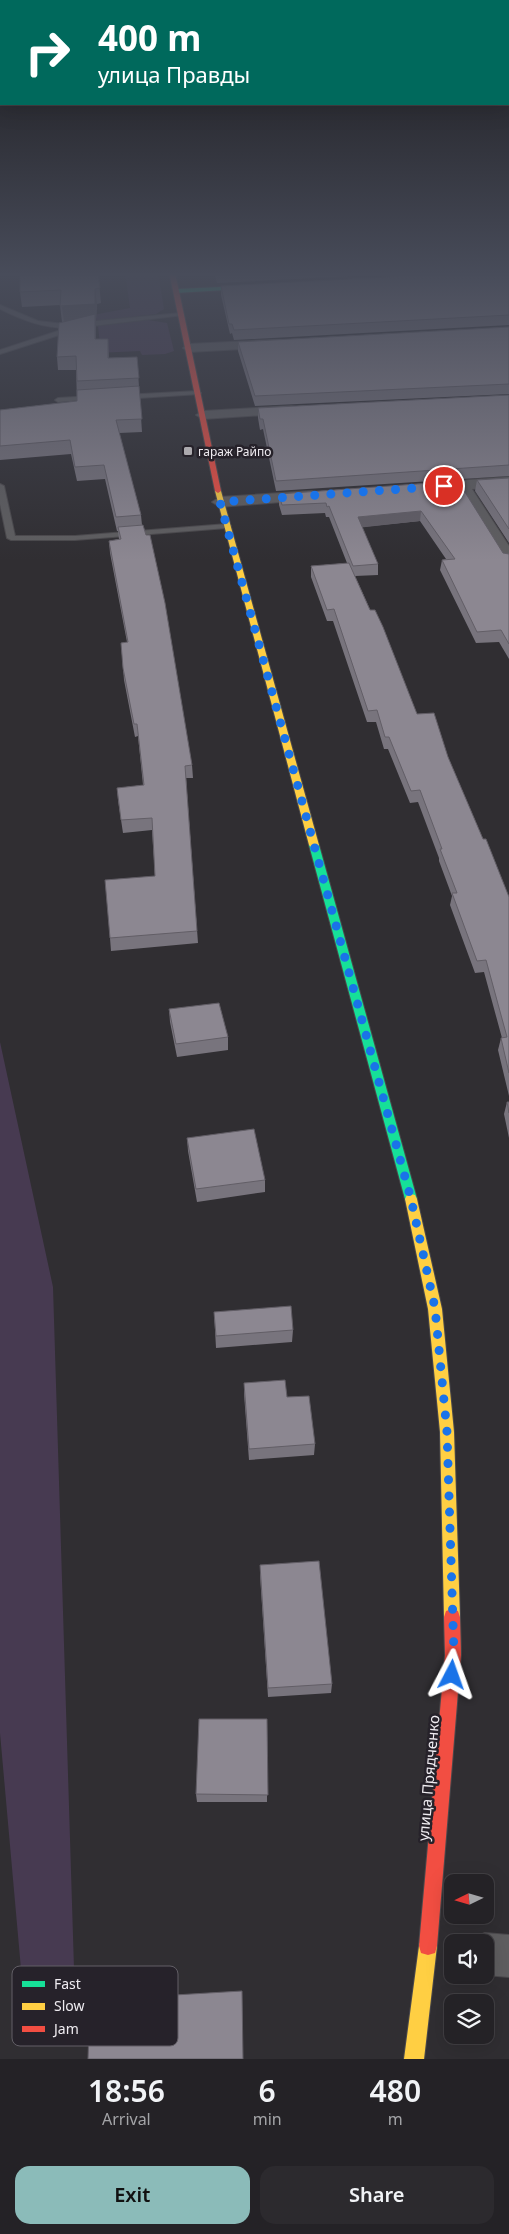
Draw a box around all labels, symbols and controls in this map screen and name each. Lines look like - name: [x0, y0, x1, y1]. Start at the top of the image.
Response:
- text: 400 m: [98, 14, 201, 61]
- icon: right: [15, 20, 80, 85]
- text: улица Правды: [98, 59, 250, 89]
- place label: гараж Райпо: [198, 443, 271, 460]
- marker: гараж Райпо: [182, 445, 194, 457]
- pin: [423, 465, 465, 507]
- icon: arrive: [430, 472, 458, 500]
- position arrow: [425, 1648, 477, 1700]
- street label: улица Прядченко: [413, 1714, 443, 1842]
- north arrow: [444, 1874, 494, 1924]
- map controls: [444, 1874, 494, 2044]
- button: sound: [444, 1934, 494, 1984]
- legend: [12, 1966, 178, 2046]
- text: Fast: [54, 1974, 81, 1993]
- button: layers: [444, 1994, 494, 2044]
- text: Slow: [54, 1996, 85, 2015]
- text: Jam: [52, 2019, 79, 2038]
- text: 18:56: [88, 2070, 165, 2111]
- text: 6: [259, 2070, 276, 2111]
- text: 480: [370, 2070, 421, 2111]
- text: Arrival: [102, 2108, 151, 2130]
- text: min: [253, 2108, 282, 2130]
- text: m: [388, 2108, 403, 2130]
- button: Exit: [15, 2166, 250, 2224]
- button: Share: [260, 2166, 494, 2224]

